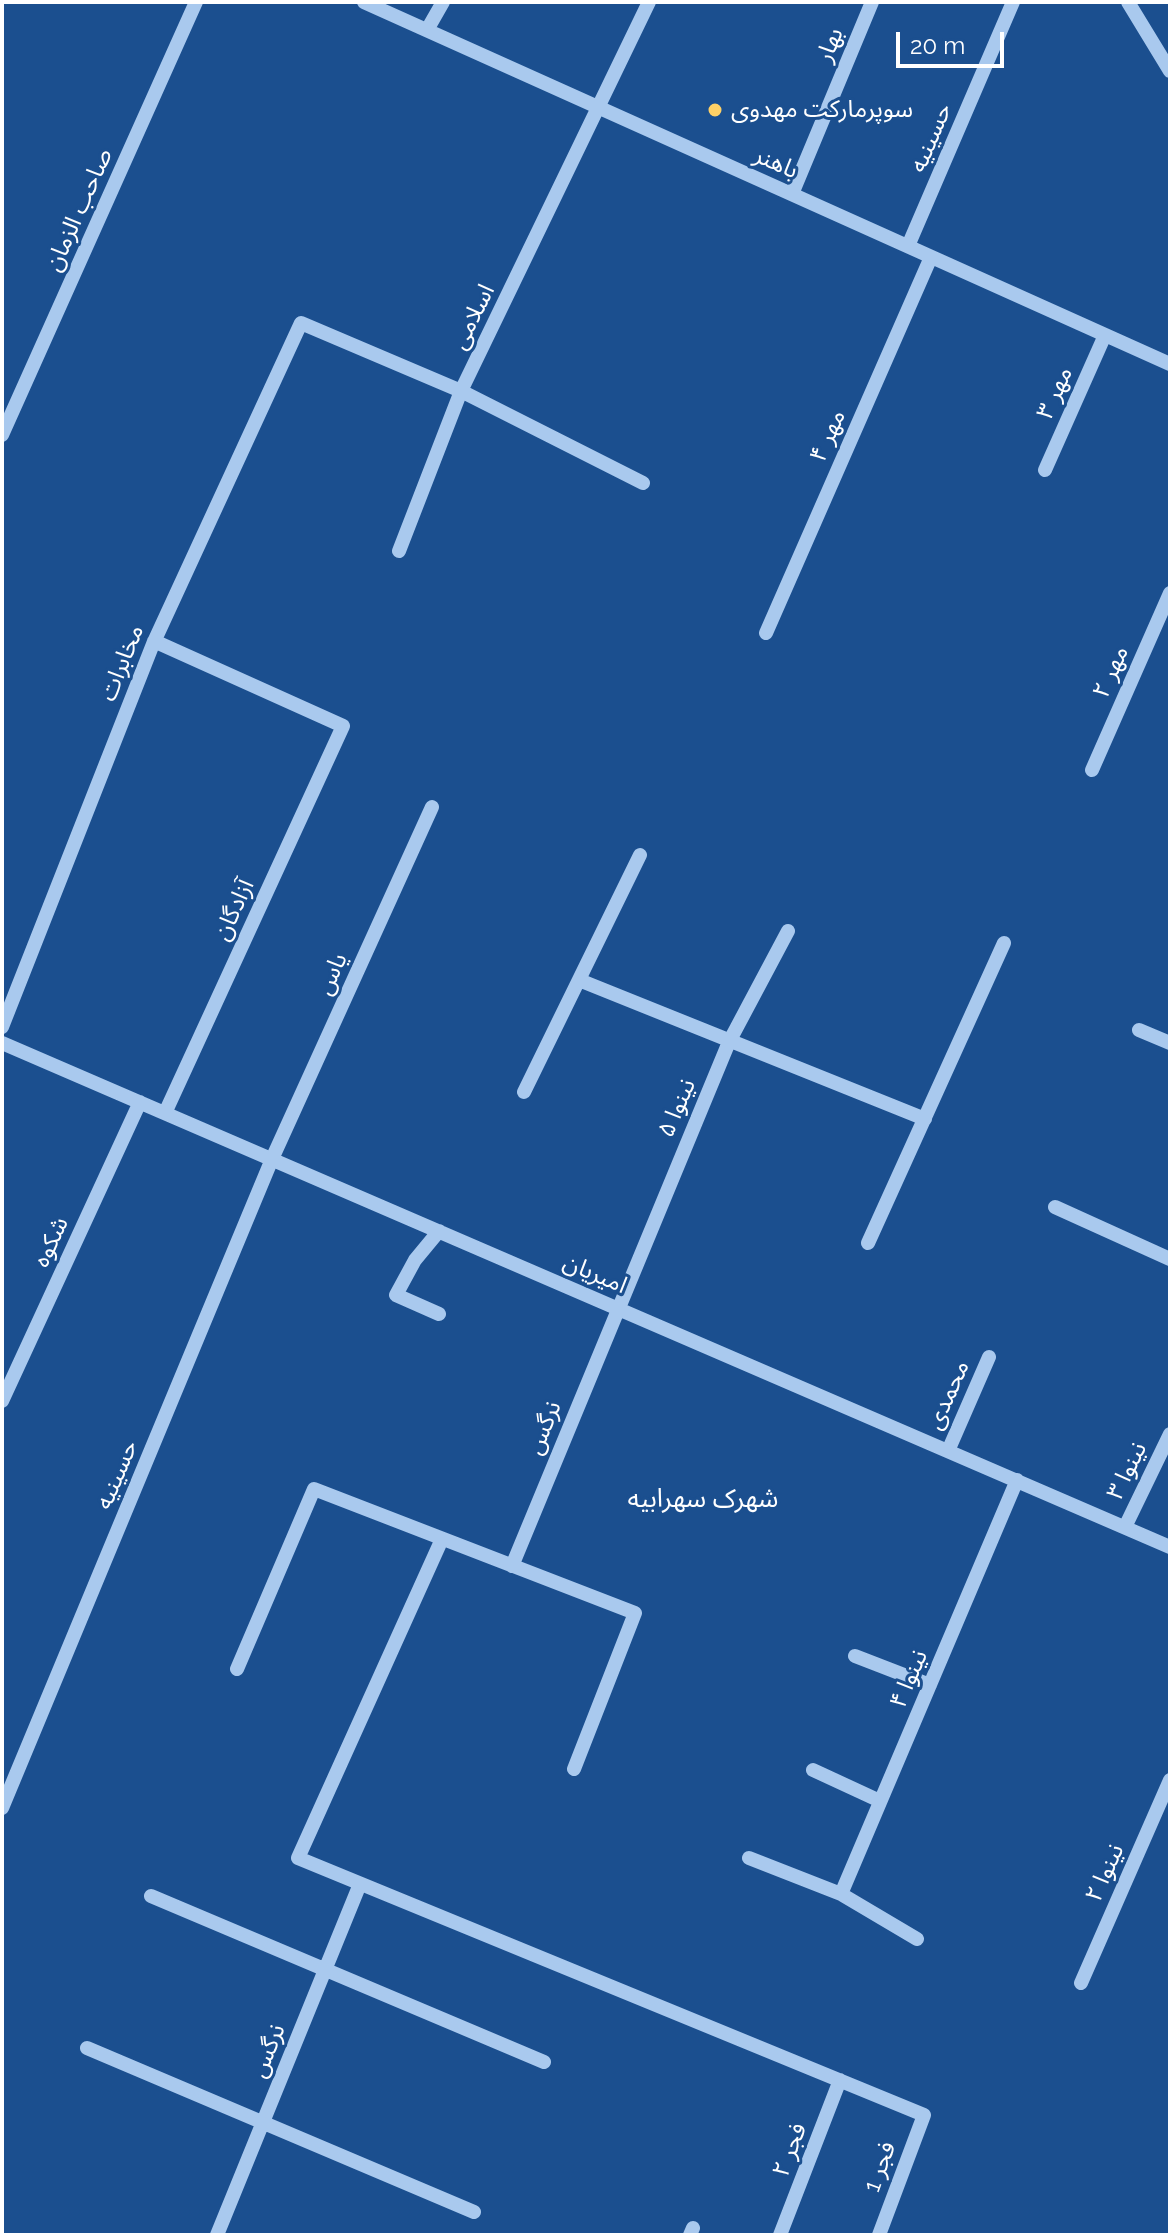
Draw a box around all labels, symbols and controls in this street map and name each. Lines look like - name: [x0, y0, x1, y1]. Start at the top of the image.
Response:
- scale bar: [900, 16, 1008, 66]
- street label: بهار: [810, 24, 850, 66]
- text: 20 m: [910, 31, 965, 60]
- place label: سوپرمارکت مهدوی: [731, 96, 913, 124]
- street label: حسینیه: [904, 99, 958, 177]
- marker: سوپرمارکت مهدوی: [706, 101, 724, 119]
- street label: باهنر: [750, 141, 802, 185]
- street label: صاحب الزمان: [39, 144, 119, 276]
- street label: اسلامی: [445, 280, 501, 354]
- street label: مهر ۳: [1031, 362, 1079, 424]
- street label: مهر ۴: [804, 405, 852, 467]
- street label: مخابرات: [94, 621, 150, 705]
- street label: مهر ۲: [1087, 641, 1135, 703]
- street label: آزادگان: [207, 875, 261, 945]
- street label: یاس: [310, 948, 354, 1000]
- street label: نینوا ۵: [652, 1075, 702, 1141]
- street label: شکوه: [27, 1212, 75, 1272]
- street label: امیریان: [559, 1248, 631, 1300]
- street label: محمدی: [920, 1356, 976, 1434]
- street label: نرگس: [520, 1397, 568, 1459]
- street label: حسینیه: [90, 1436, 144, 1514]
- street label: نینوا ۳: [1101, 1437, 1153, 1505]
- district label: شهرک سهرابیه: [628, 1483, 778, 1515]
- street label: نینوا ۴: [884, 1646, 934, 1712]
- street label: نینوا ۲: [1080, 1839, 1130, 1907]
- street label: نرگس: [244, 2020, 292, 2082]
- street label: فجر ۲: [767, 2119, 813, 2181]
- street label: فجر 1: [858, 2138, 902, 2196]

